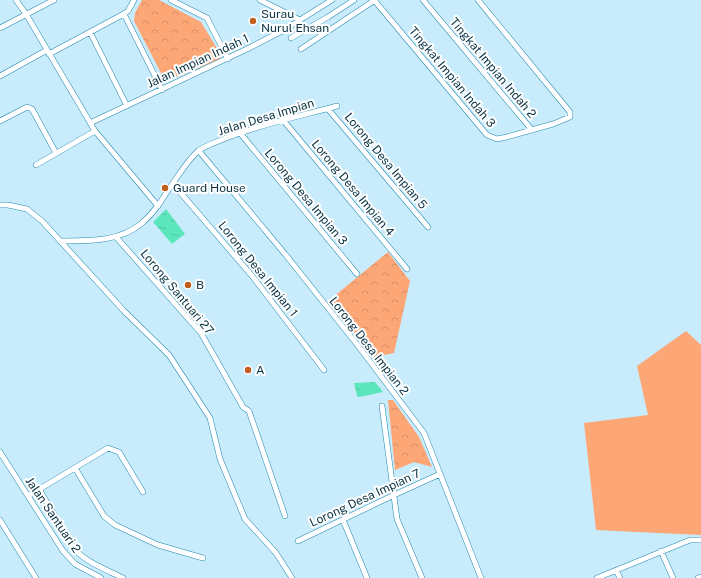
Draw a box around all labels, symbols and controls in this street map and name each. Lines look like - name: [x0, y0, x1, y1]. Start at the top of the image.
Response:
- place label: Surau Nurul Ehsan: [261, 7, 329, 35]
- street label: Tingkat Impian Indah 2: [447, 15, 539, 121]
- marker: Surau Nurul Ehsan: [248, 16, 258, 26]
- street label: Tingkat Impian Indah 3: [406, 24, 498, 130]
- street label: Jalan Impian Indah 1: [145, 31, 251, 91]
- street label: Jalan Desa Impian: [216, 96, 316, 138]
- street label: Lorong Desa Impian 5: [342, 110, 430, 212]
- street label: Lorong Desa Impian 4: [309, 137, 397, 239]
- street label: Lorong Desa Impian 3: [262, 146, 350, 248]
- place label: Guard House: [173, 181, 246, 195]
- marker: Guard House: [160, 183, 170, 193]
- street label: Lorong Desa Impian 1: [215, 219, 301, 319]
- street label: Lorong Santuari 27: [137, 247, 217, 337]
- place label: B: [196, 278, 204, 292]
- marker: B: [183, 280, 193, 290]
- street label: Lorong Desa Impian 2: [326, 294, 412, 398]
- place label: A: [256, 363, 265, 377]
- marker: A: [243, 365, 253, 375]
- street label: Lorong Desa Impian 7: [307, 466, 423, 530]
- street label: Jalan Santuari 2: [22, 474, 84, 556]

